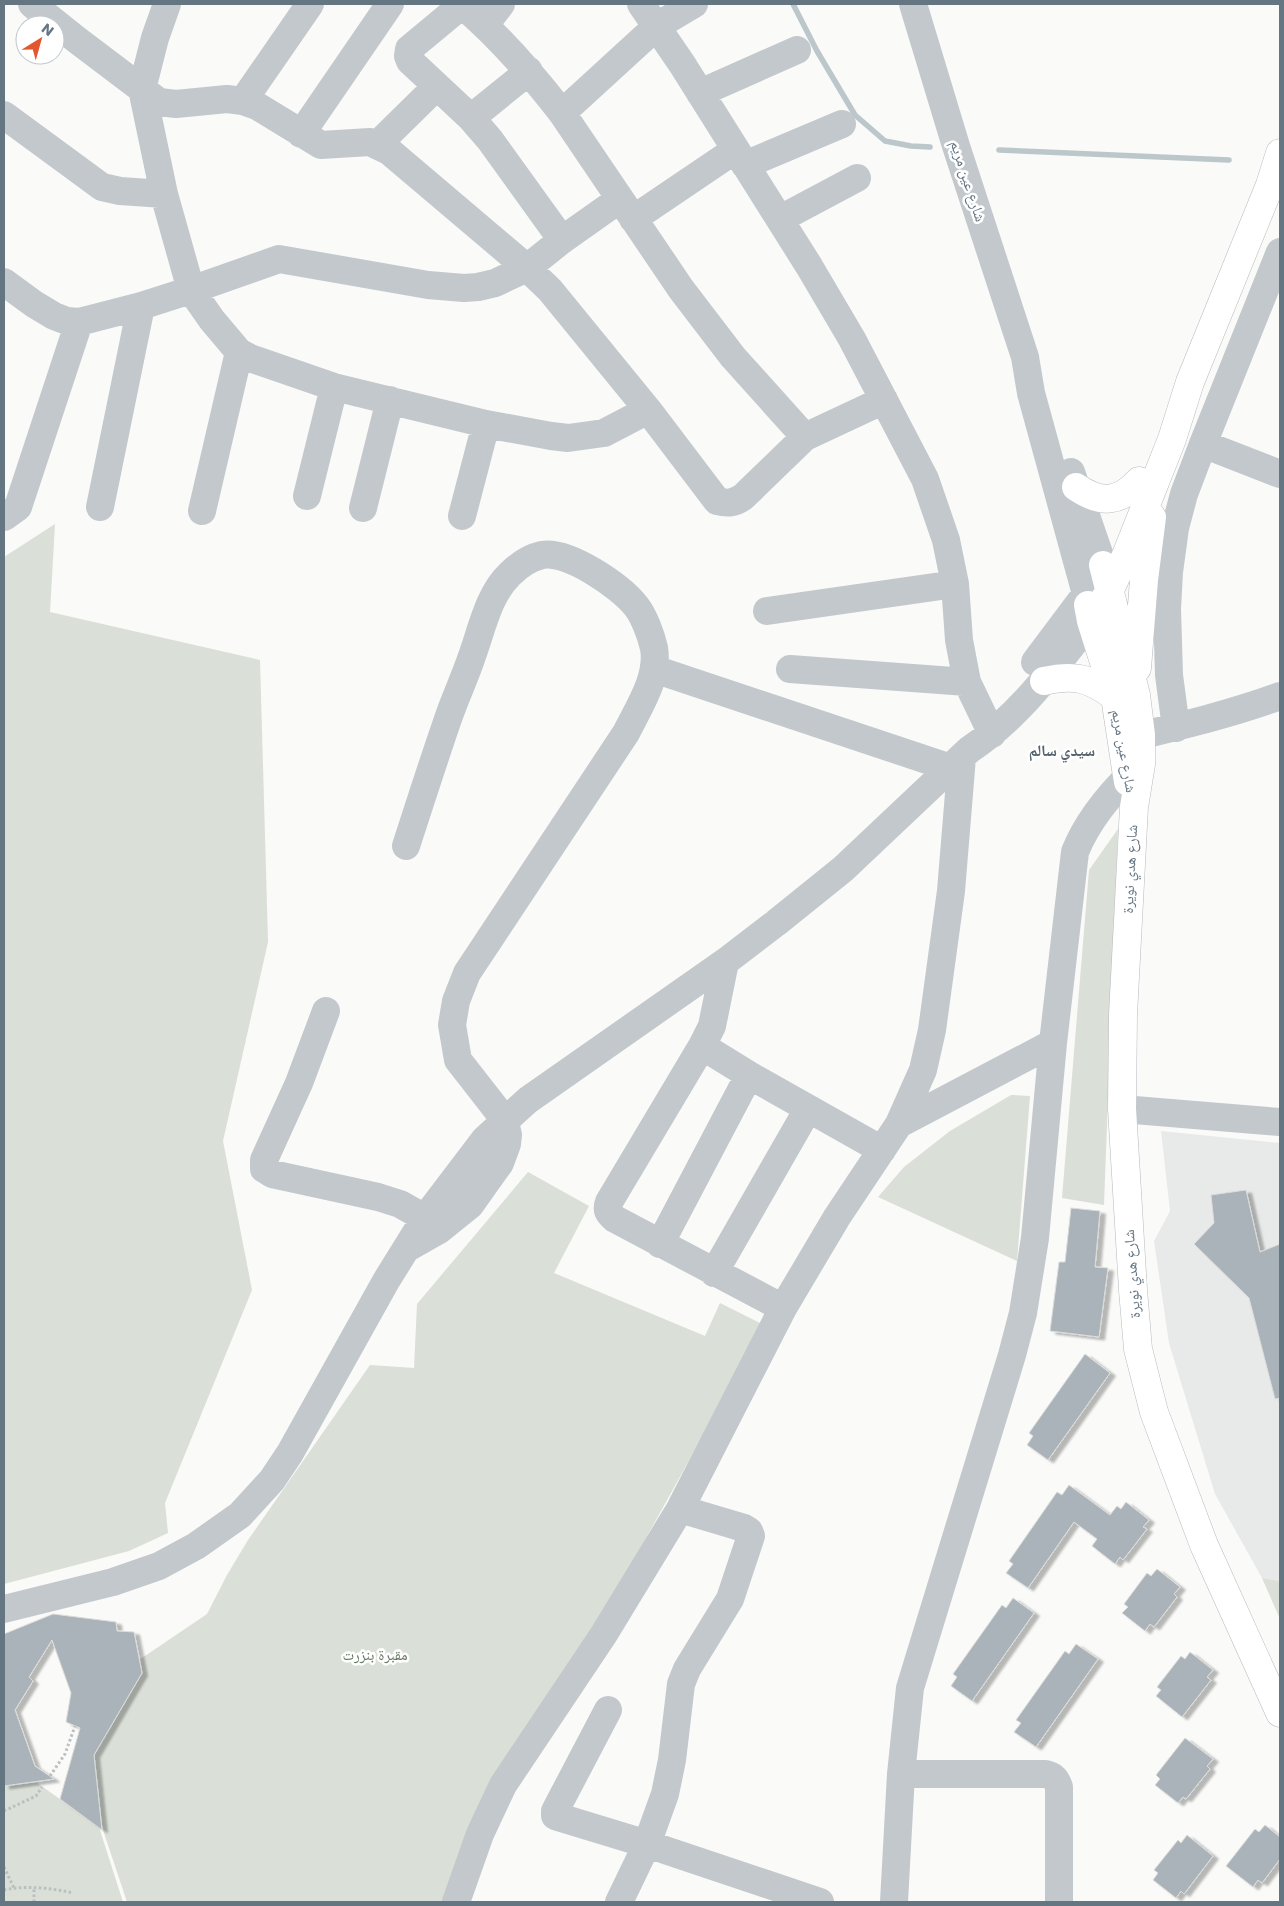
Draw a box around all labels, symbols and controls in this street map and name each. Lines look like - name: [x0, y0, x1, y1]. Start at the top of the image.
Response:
- north arrow: [15, 15, 65, 65]
- text: N: [38, 18, 58, 41]
- street label: شارع عين مريم: [945, 138, 992, 224]
- street label: شارع عين مريم: [1107, 708, 1142, 794]
- district label: سيدي سالم: [1029, 739, 1095, 763]
- street label: شارع هدي نويرة: [1117, 824, 1144, 914]
- street label: شارع هدي نويرة: [1118, 1229, 1147, 1319]
- park label: مقبرة بنزرت: [342, 1644, 408, 1665]

